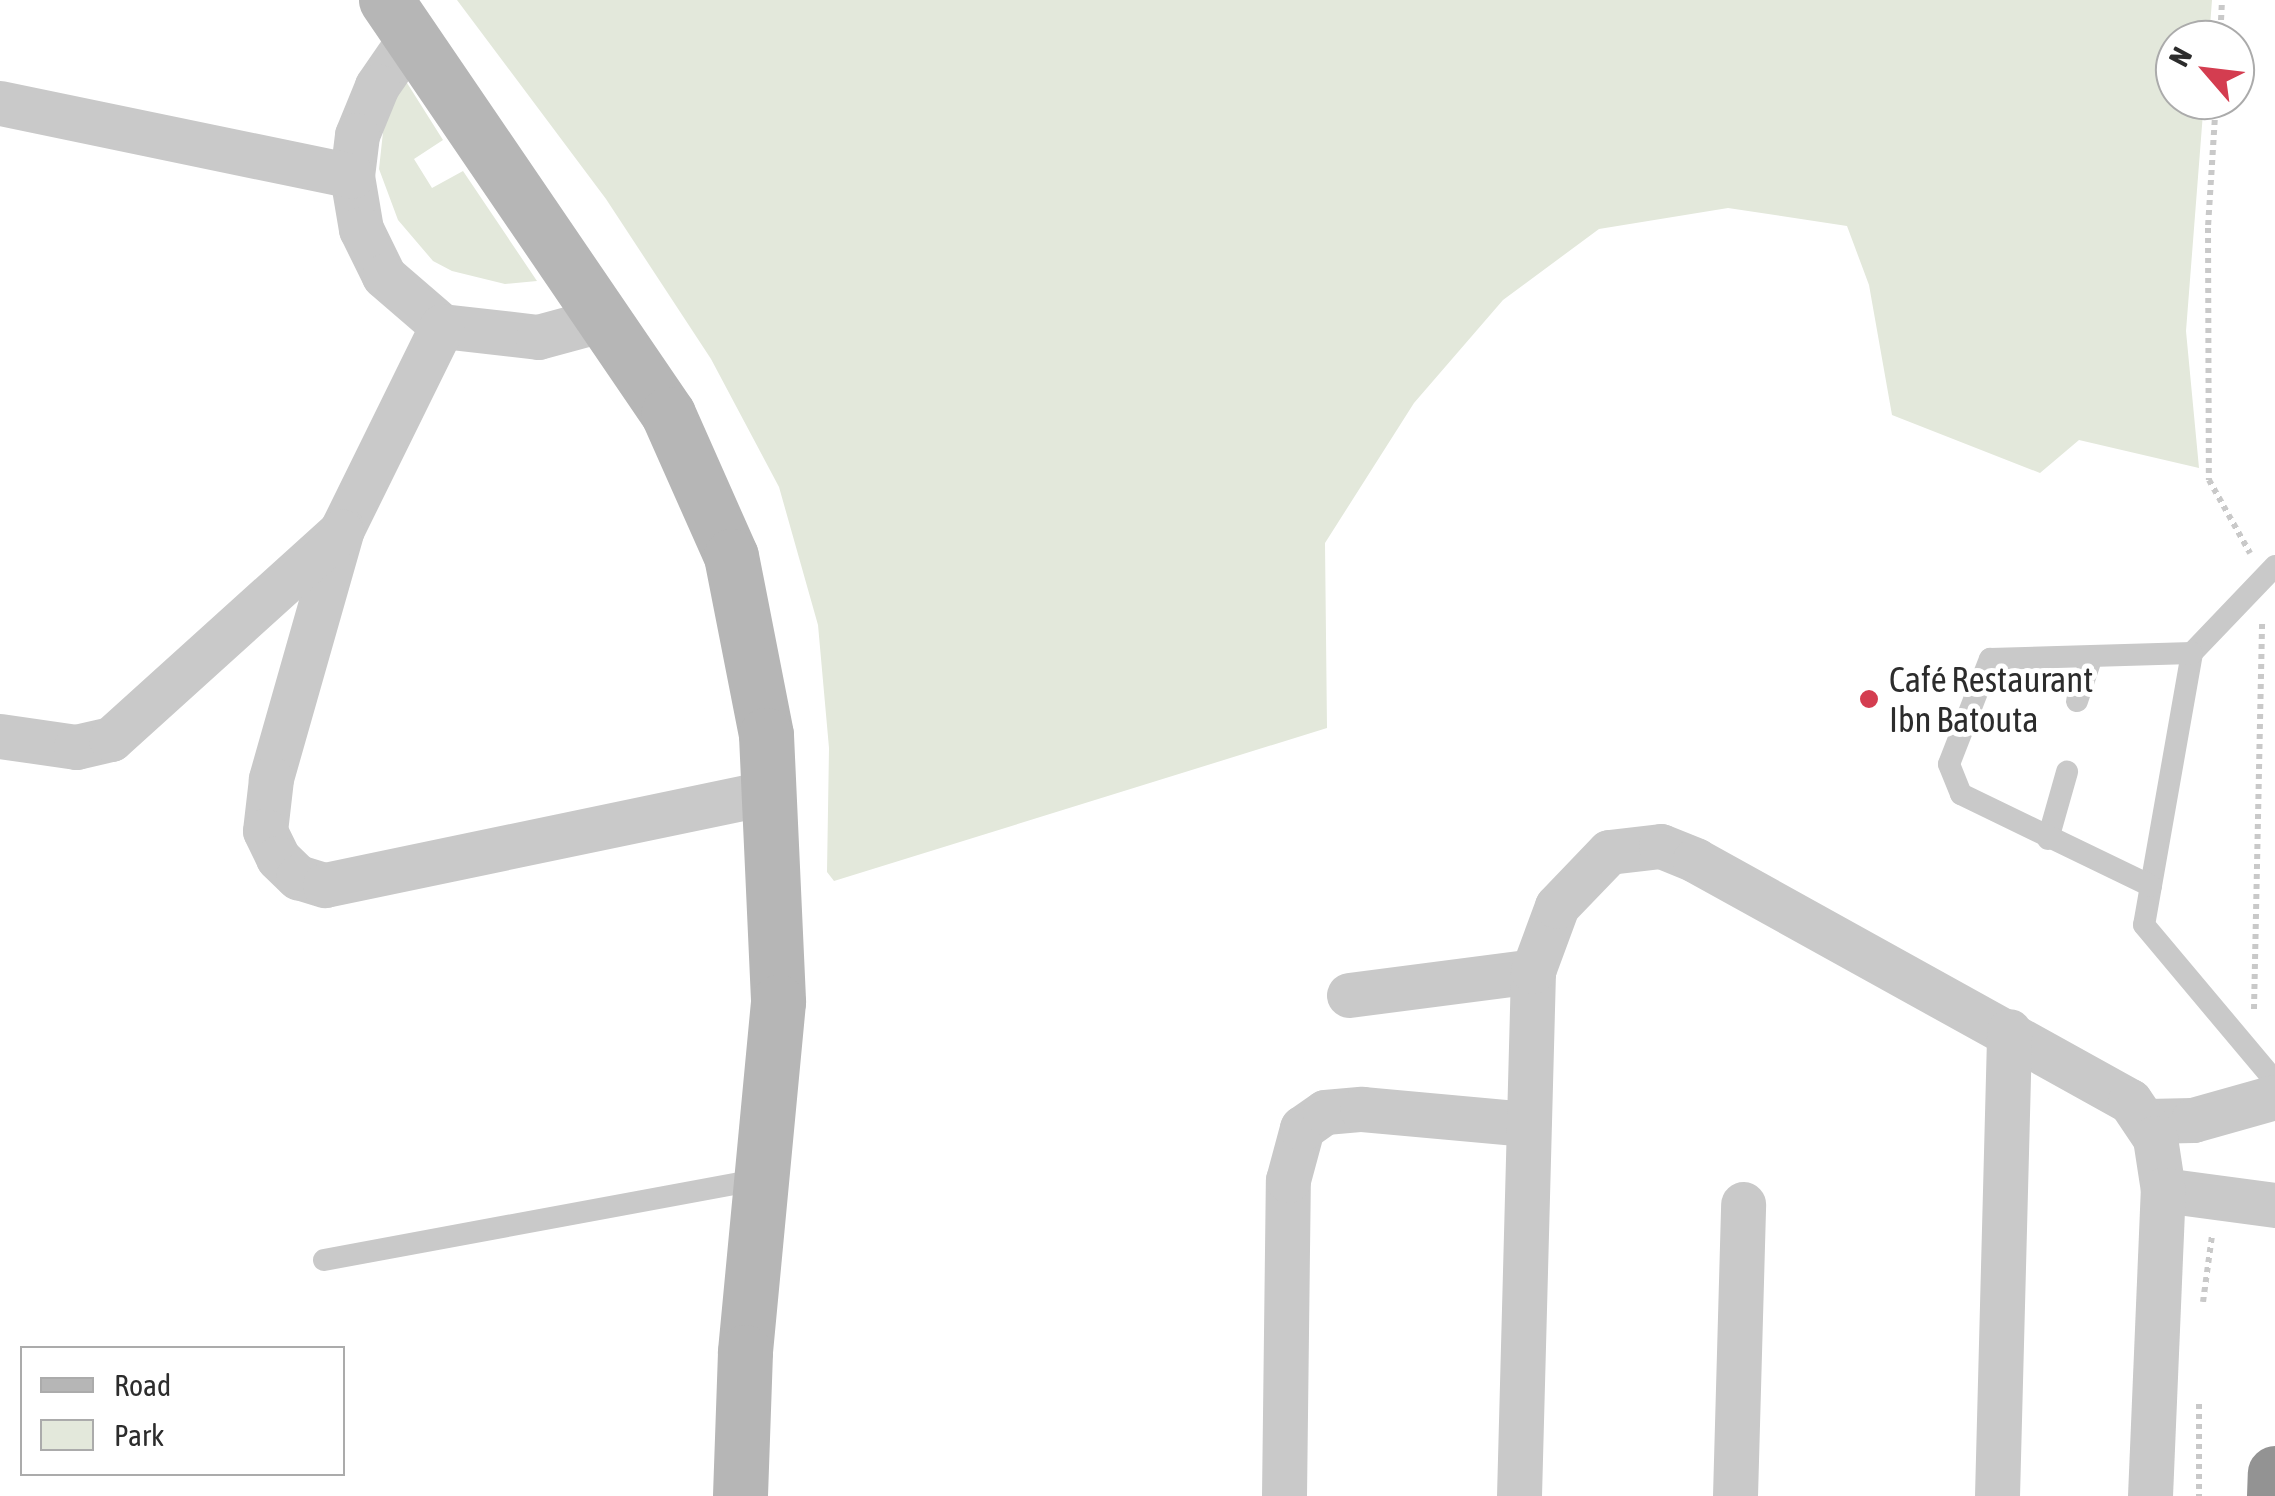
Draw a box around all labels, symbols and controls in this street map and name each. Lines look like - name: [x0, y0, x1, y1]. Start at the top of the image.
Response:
- north arrow: [2155, 20, 2255, 120]
- text: N: [2162, 42, 2198, 72]
- place label: Café Restaurant Ibn Batouta: [1889, 658, 2093, 740]
- marker: Café Restaurant Ibn Batouta: [1858, 688, 1880, 710]
- legend: [20, 1346, 345, 1476]
- text: Road: [114, 1368, 171, 1402]
- text: Park: [114, 1418, 164, 1452]

